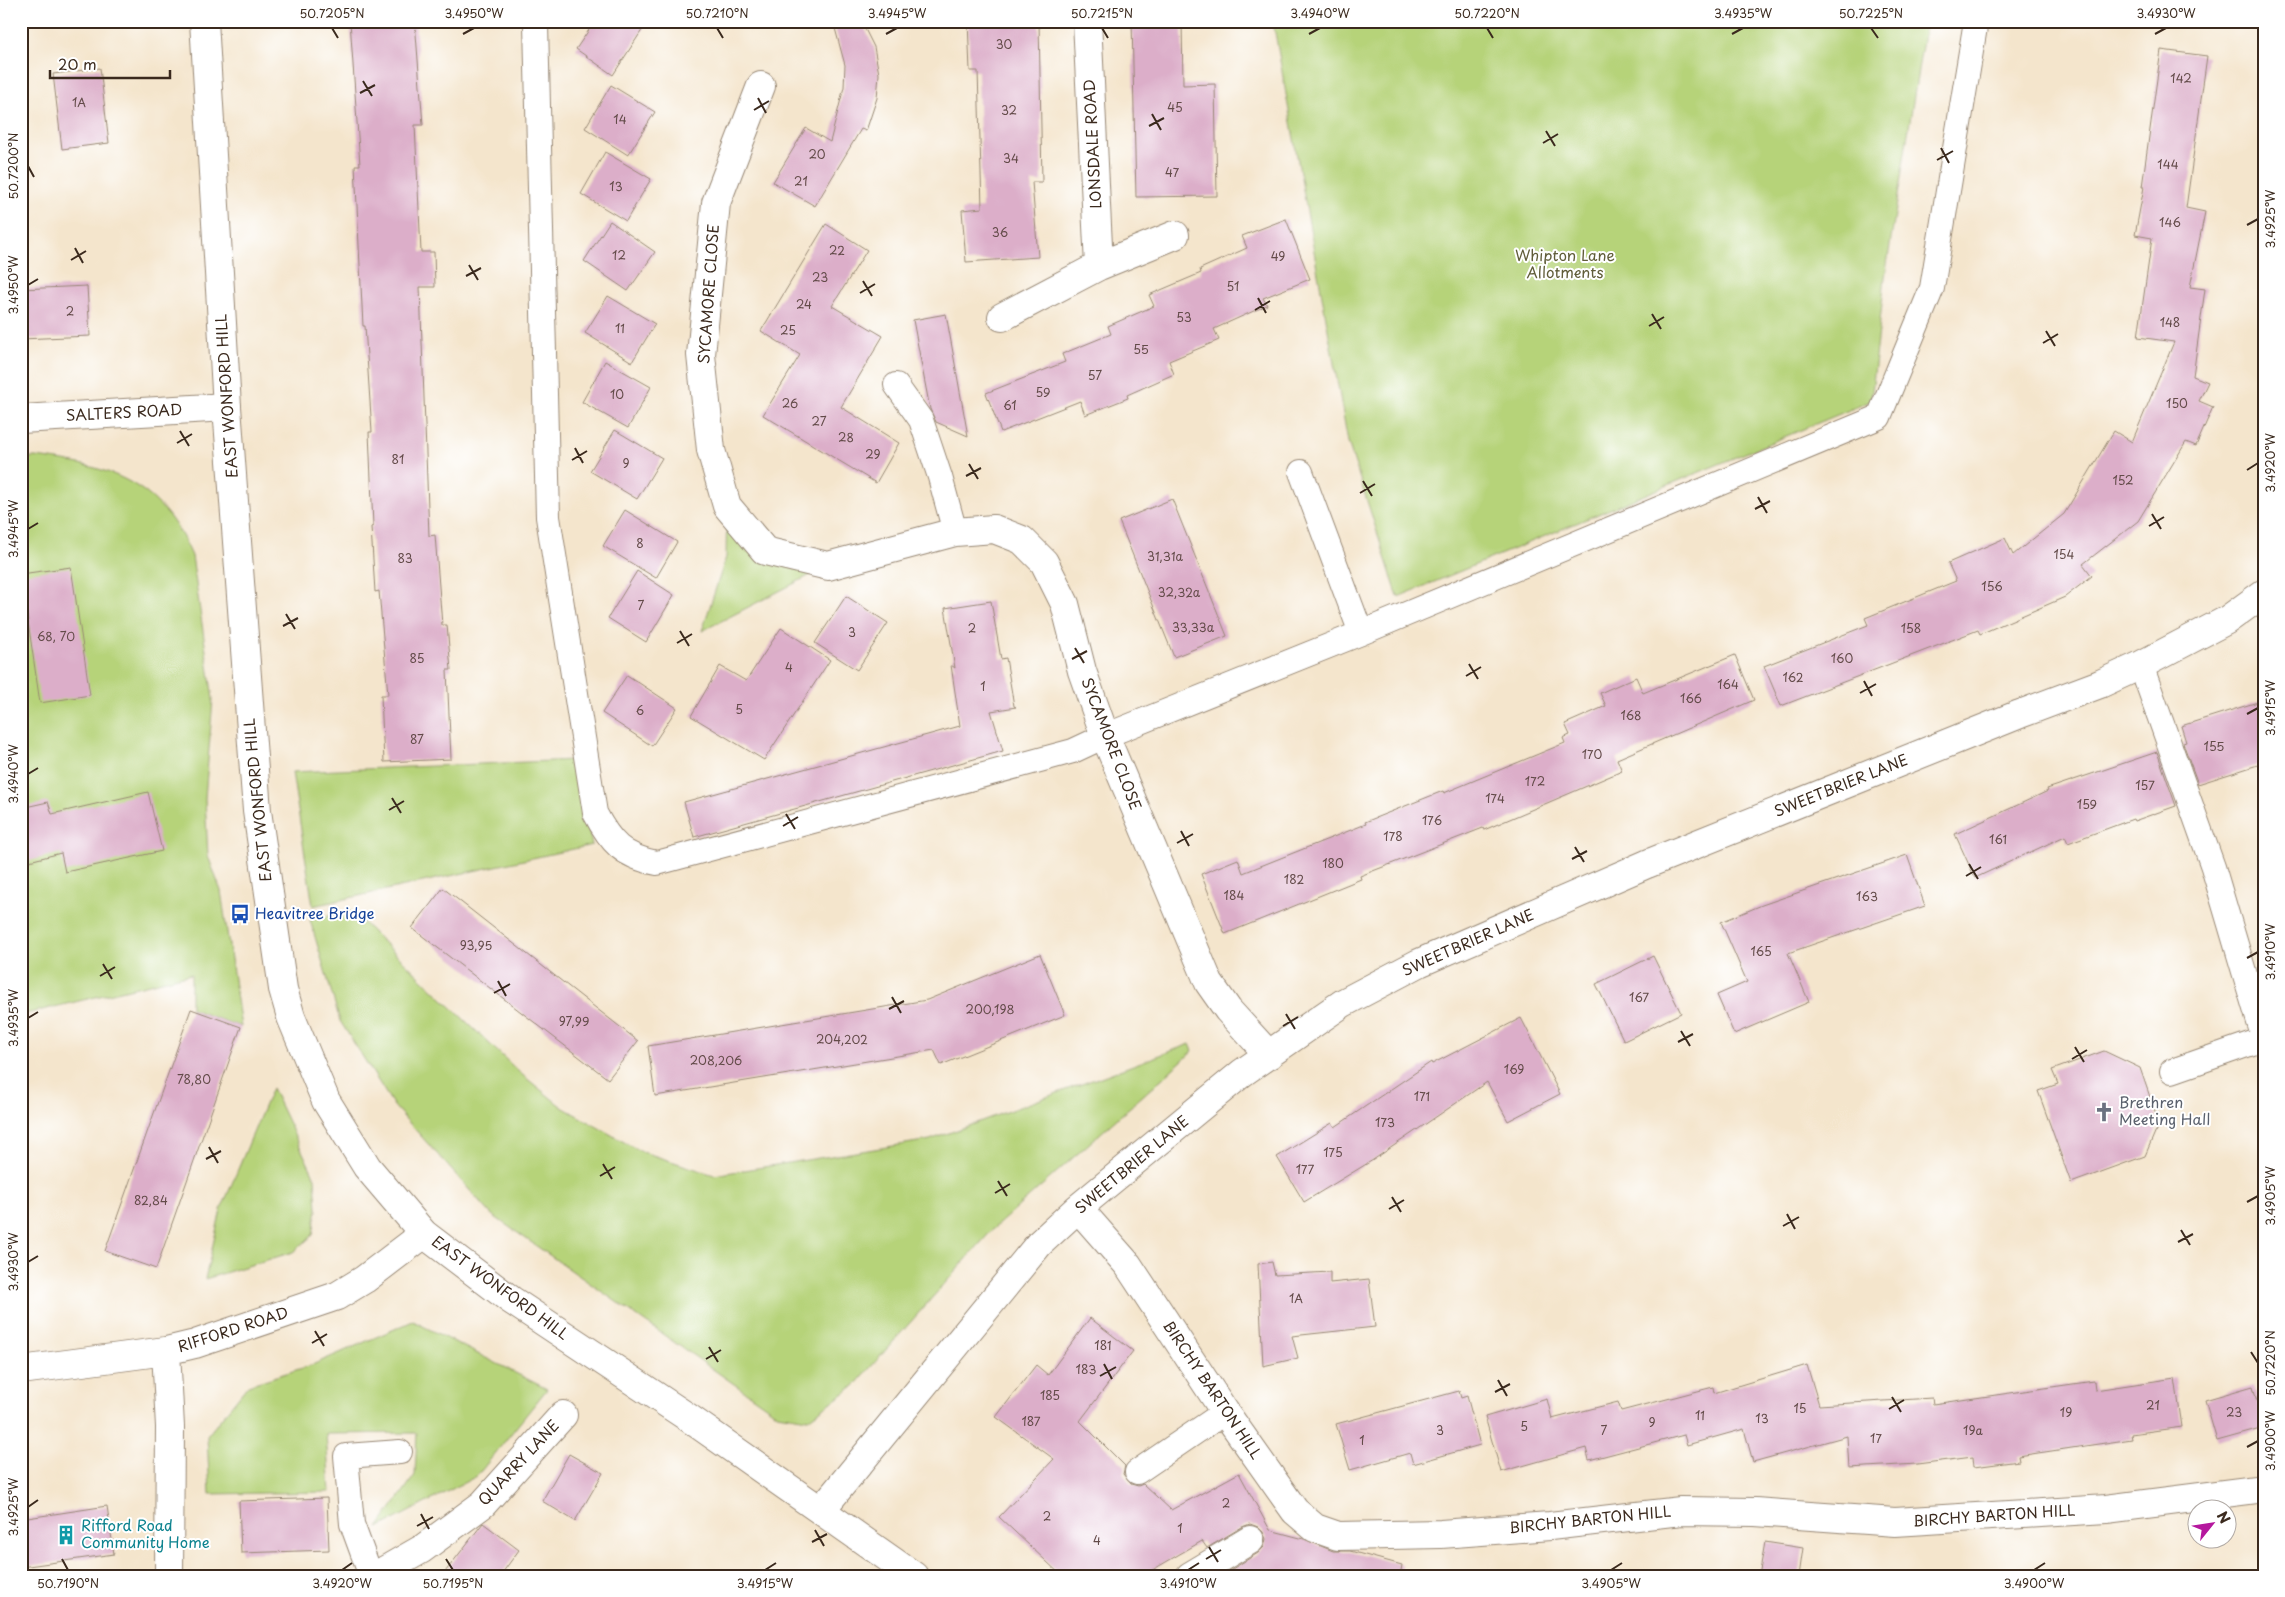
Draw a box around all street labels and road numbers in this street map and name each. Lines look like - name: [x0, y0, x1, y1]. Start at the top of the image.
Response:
- street label: LONSDALE ROAD: [1077, 79, 1106, 210]
- street label: SYCAMORE CLOSE: [691, 223, 724, 365]
- street label: EAST WONFORD HILL: [208, 313, 243, 479]
- street label: SALTERS ROAD: [65, 397, 183, 426]
- street label: SYCAMORE CLOSE: [1077, 674, 1148, 813]
- street label: EAST WONFORD HILL: [236, 717, 277, 883]
- street label: SWEETBRIER LANE: [1770, 747, 1911, 822]
- street label: SWEETBRIER LANE: [1398, 902, 1537, 981]
- street label: SWEETBRIER LANE: [1069, 1109, 1193, 1219]
- street label: EAST WONFORD HILL: [428, 1229, 574, 1344]
- street label: RIFFORD ROAD: [174, 1300, 291, 1357]
- street label: BIRCHY BARTON HILL: [1158, 1315, 1268, 1463]
- street label: QUARRY LANE: [472, 1414, 564, 1510]
- street label: BIRCHY BARTON HILL: [1912, 1497, 2076, 1532]
- street label: BIRCHY BARTON HILL: [1508, 1499, 1672, 1538]

